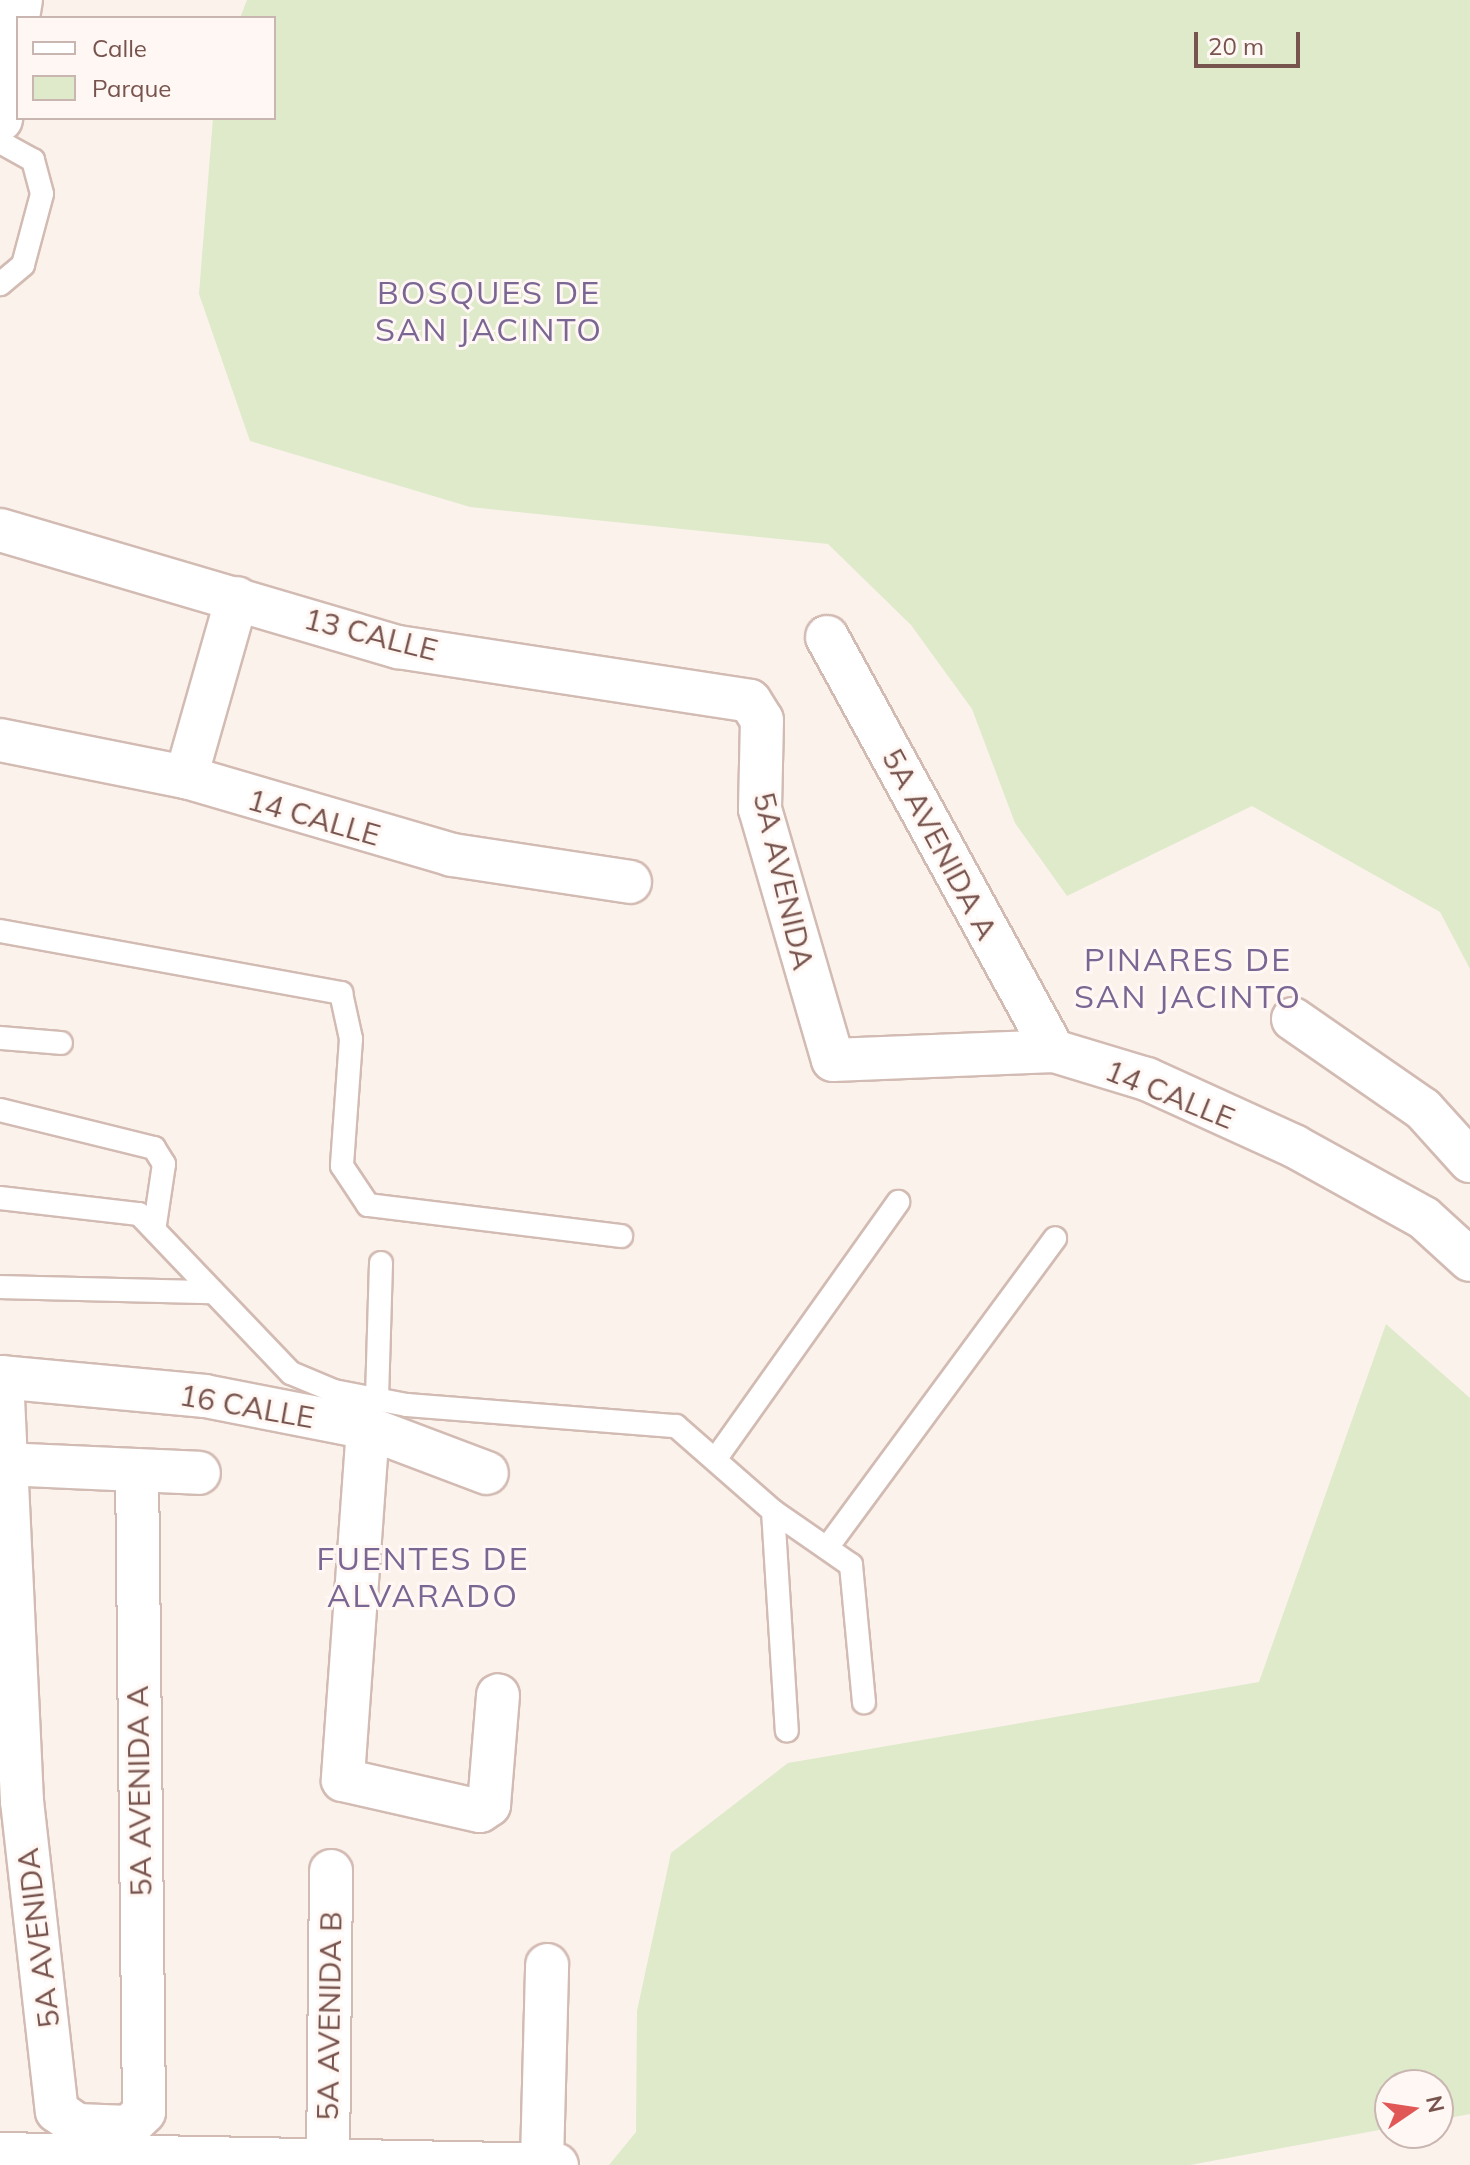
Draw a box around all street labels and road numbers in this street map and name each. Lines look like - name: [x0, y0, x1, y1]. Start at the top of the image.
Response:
- street label: 13 CALLE: [301, 600, 441, 668]
- street label: 5A AVENIDA A: [875, 742, 1005, 946]
- street label: 14 CALLE: [244, 781, 384, 853]
- street label: 5A AVENIDA: [746, 789, 822, 973]
- street label: 14 CALLE: [1100, 1052, 1240, 1136]
- street label: 16 CALLE: [177, 1376, 317, 1436]
- street label: 5A AVENIDA A: [119, 1685, 159, 1897]
- street label: 5A AVENIDA: [9, 1846, 67, 2030]
- street label: 5A AVENIDA B: [309, 1911, 349, 2121]

